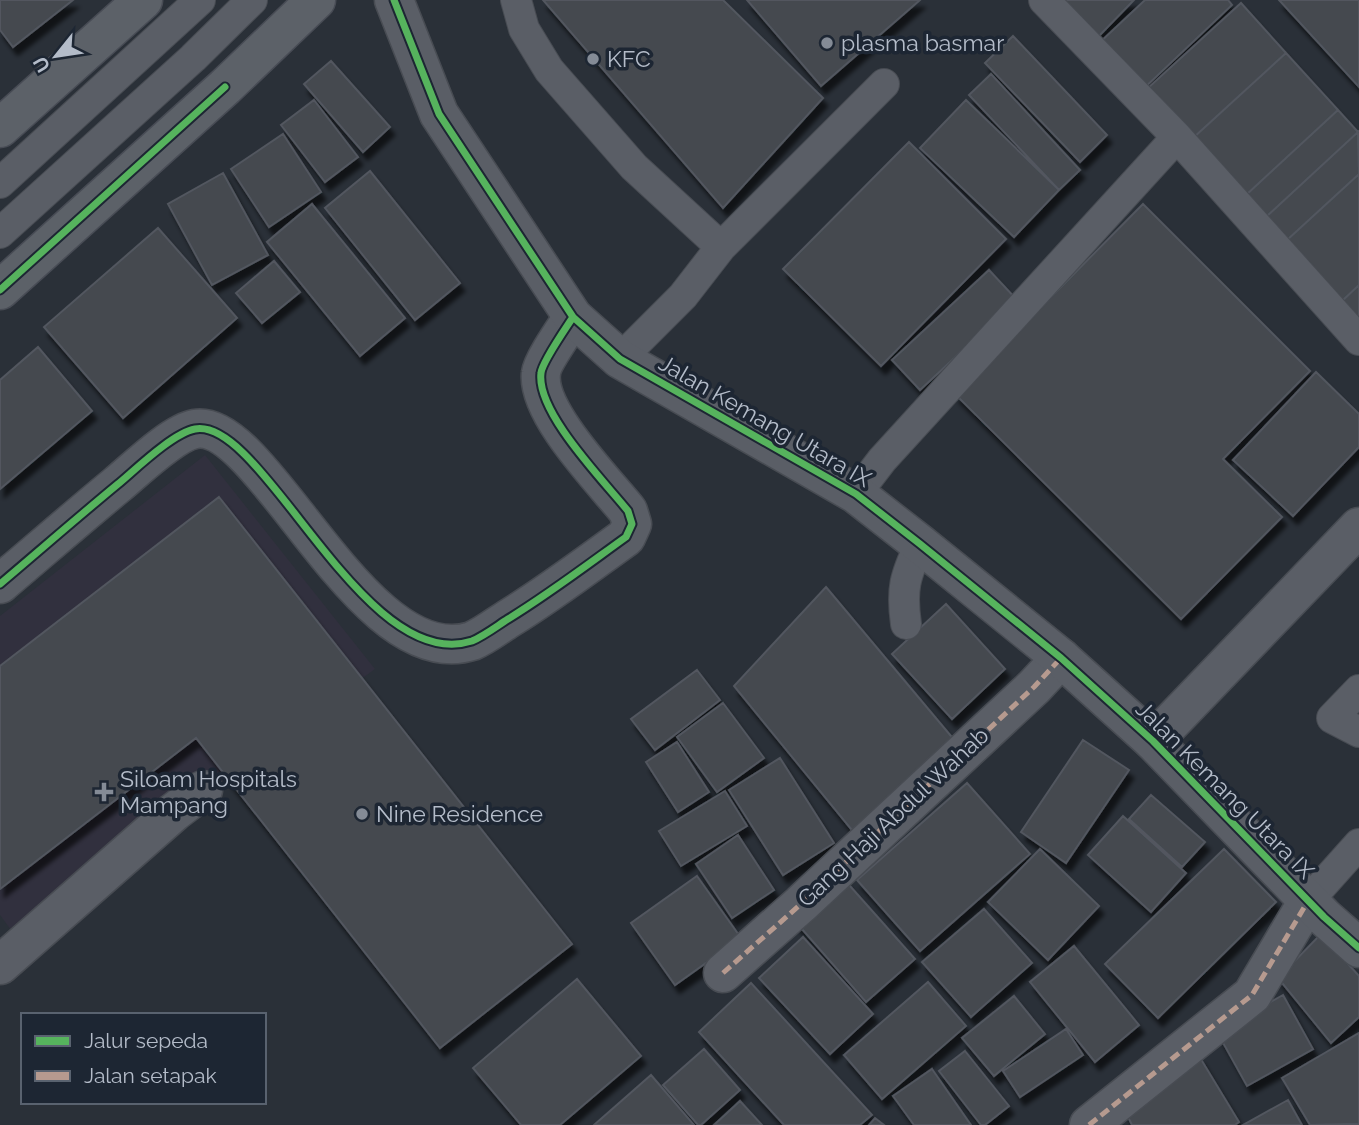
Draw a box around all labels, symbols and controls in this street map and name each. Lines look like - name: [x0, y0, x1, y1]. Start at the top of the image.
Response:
- north arrow: [21, 21, 91, 91]
- place label: plasma basmar: [841, 29, 1004, 56]
- marker: plasma basmar: [819, 35, 835, 51]
- place label: KFC: [607, 45, 651, 72]
- marker: KFC: [585, 51, 601, 67]
- text: U: [28, 53, 54, 76]
- street label: Jalan Kemang Utara IX: [654, 349, 876, 493]
- street label: Jalan Kemang Utara IX: [1131, 695, 1320, 885]
- street label: Gang Haji Abdul Wahab: [792, 721, 994, 912]
- place label: Siloam Hospitals Mampang: [120, 765, 297, 818]
- marker: Siloam Hospitals Mampang: [94, 782, 114, 802]
- place label: Nine Residence: [376, 800, 543, 827]
- marker: Nine Residence: [354, 806, 370, 822]
- legend: [21, 1013, 266, 1104]
- text: Jalur sepeda: [84, 1028, 208, 1053]
- text: Jalan setapak: [84, 1063, 217, 1088]

